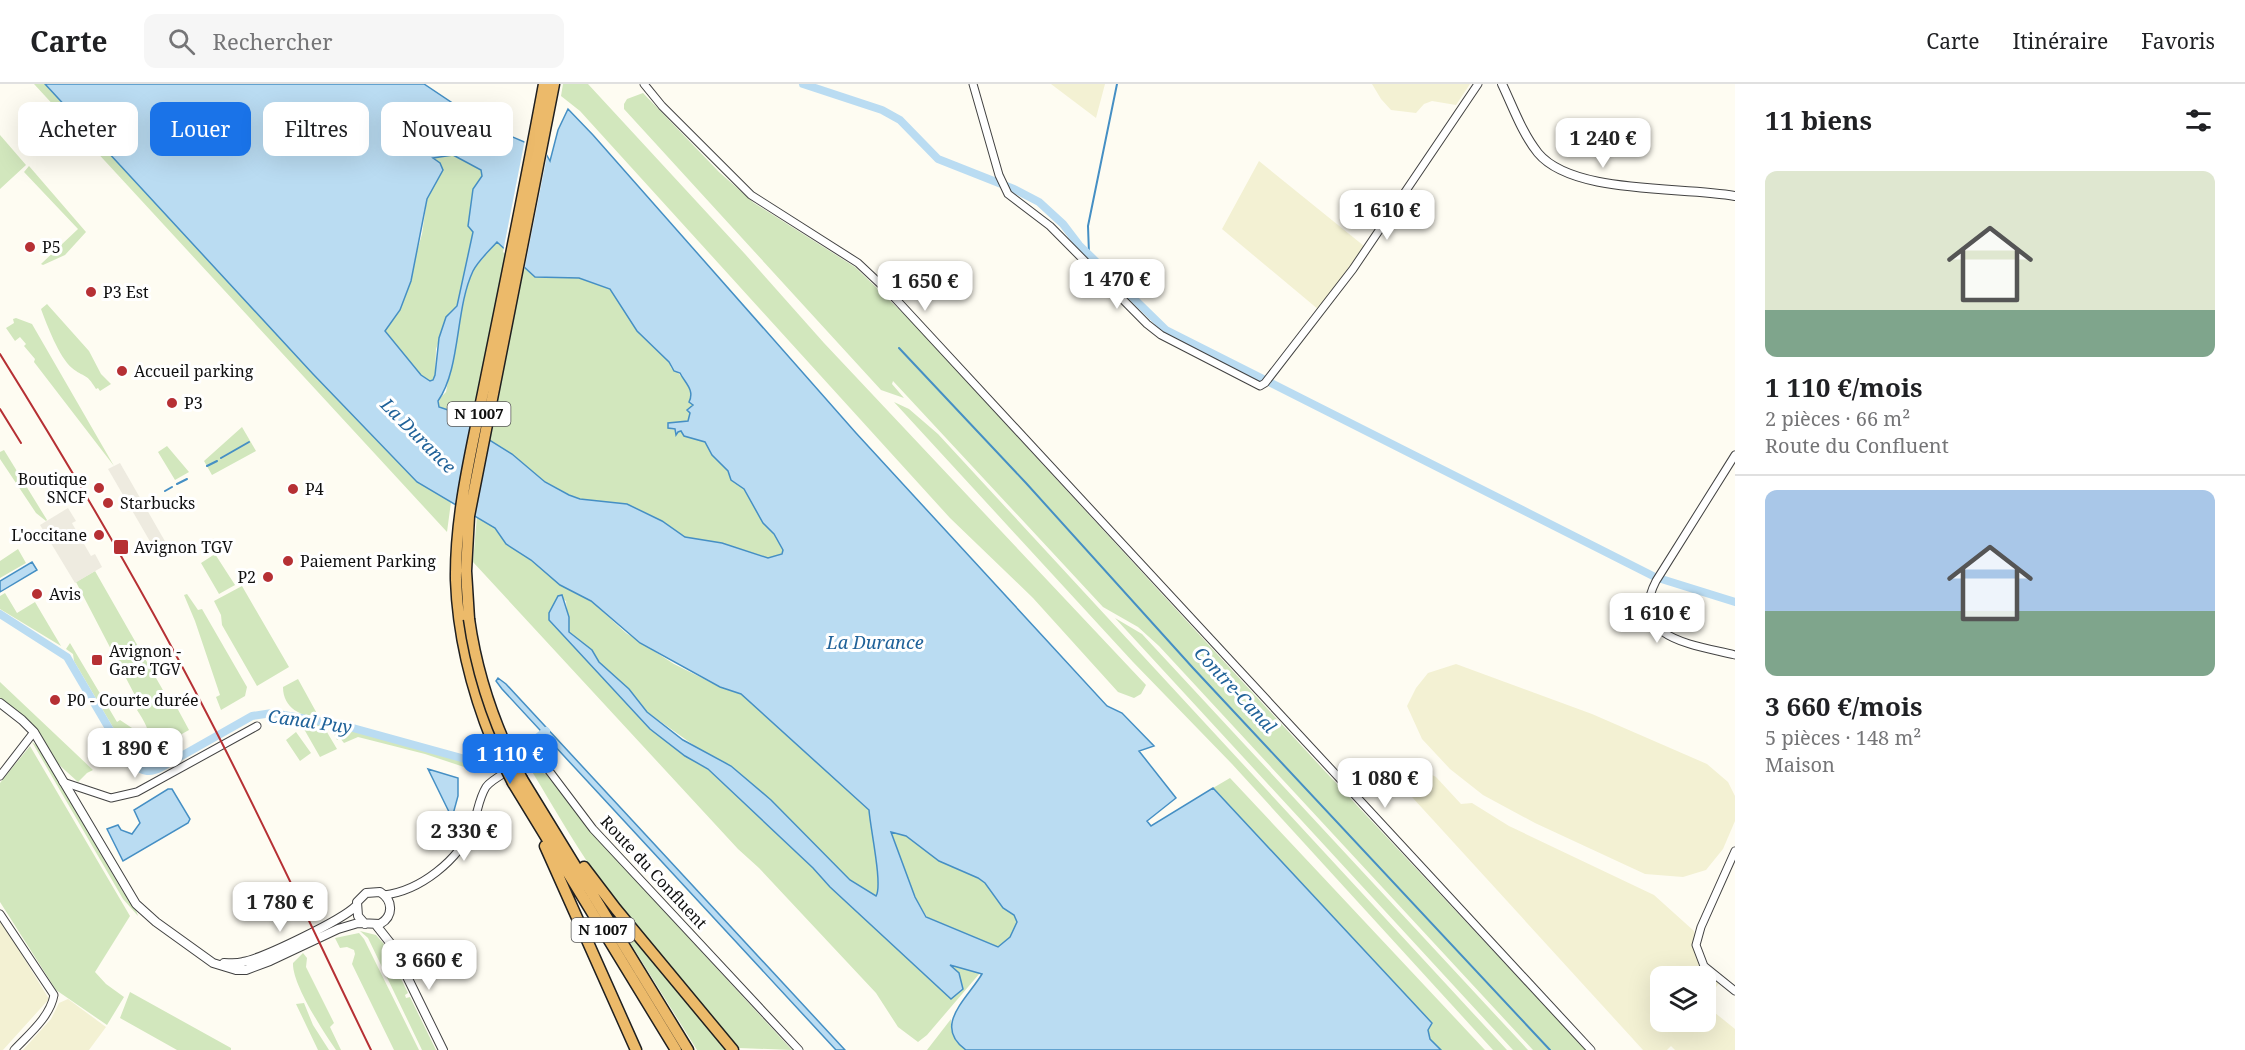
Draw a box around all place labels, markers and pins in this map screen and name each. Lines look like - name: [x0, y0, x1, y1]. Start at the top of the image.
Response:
- pin: 1 240 €: [1548, 118, 1658, 169]
- pin: 1 610 €: [1332, 190, 1442, 241]
- place label: P5: [42, 236, 61, 258]
- marker: P5: [23, 240, 37, 254]
- pin: 1 470 €: [1062, 259, 1172, 310]
- pin: 1 650 €: [870, 261, 980, 312]
- place label: P3 Est: [103, 281, 149, 303]
- marker: P3 Est: [84, 285, 98, 299]
- place label: Accueil parking: [134, 360, 254, 382]
- marker: Accueil parking: [115, 364, 129, 378]
- place label: P3: [184, 392, 203, 414]
- marker: P3: [165, 396, 179, 410]
- place label: Boutique SNCF: [18, 468, 87, 508]
- place label: P4: [305, 478, 324, 500]
- marker: Boutique SNCF: [92, 481, 106, 495]
- marker: P4: [286, 482, 300, 496]
- place label: Starbucks: [120, 492, 195, 514]
- marker: Starbucks: [101, 496, 115, 510]
- place label: L'occitane: [11, 524, 87, 546]
- marker: L'occitane: [92, 528, 106, 542]
- place label: Avignon TGV: [134, 536, 233, 558]
- marker: Avignon TGV: [112, 538, 130, 556]
- place label: Paiement Parking: [300, 550, 436, 572]
- marker: Paiement Parking: [281, 554, 295, 568]
- place label: P2: [237, 566, 256, 588]
- marker: P2: [261, 570, 275, 584]
- place label: Avis: [49, 583, 81, 605]
- marker: Avis: [30, 587, 44, 601]
- pin: 1 610 €: [1602, 593, 1712, 644]
- place label: Avignon - Gare TGV: [109, 640, 181, 680]
- marker: Avignon - Gare TGV: [90, 653, 104, 667]
- place label: P0 - Courte durée: [67, 689, 199, 711]
- marker: P0 - Courte durée: [48, 693, 62, 707]
- pin: 1 890 €: [80, 728, 190, 779]
- pin: 1 110 €: [455, 734, 565, 785]
- pin: 1 080 €: [1330, 758, 1440, 809]
- pin: 2 330 €: [409, 811, 519, 862]
- pin: 1 780 €: [225, 882, 335, 933]
- pin: 3 660 €: [374, 940, 484, 991]

